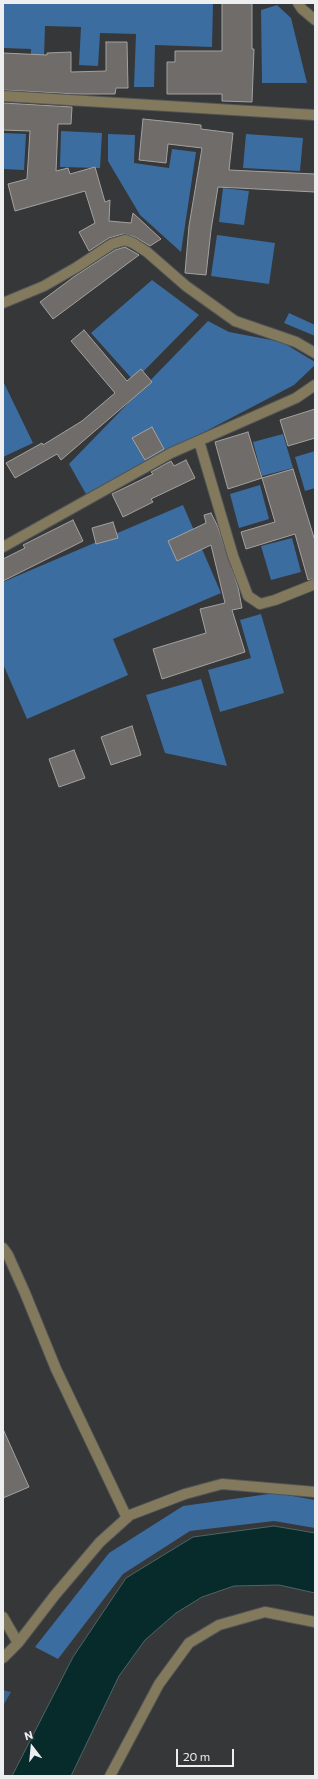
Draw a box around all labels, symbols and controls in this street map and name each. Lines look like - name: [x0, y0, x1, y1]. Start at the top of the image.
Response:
- north arrow: [12, 1727, 52, 1767]
- text: N: [23, 1728, 34, 1742]
- scale bar: [178, 1741, 236, 1767]
- text: 20 m: [183, 1749, 210, 1763]

